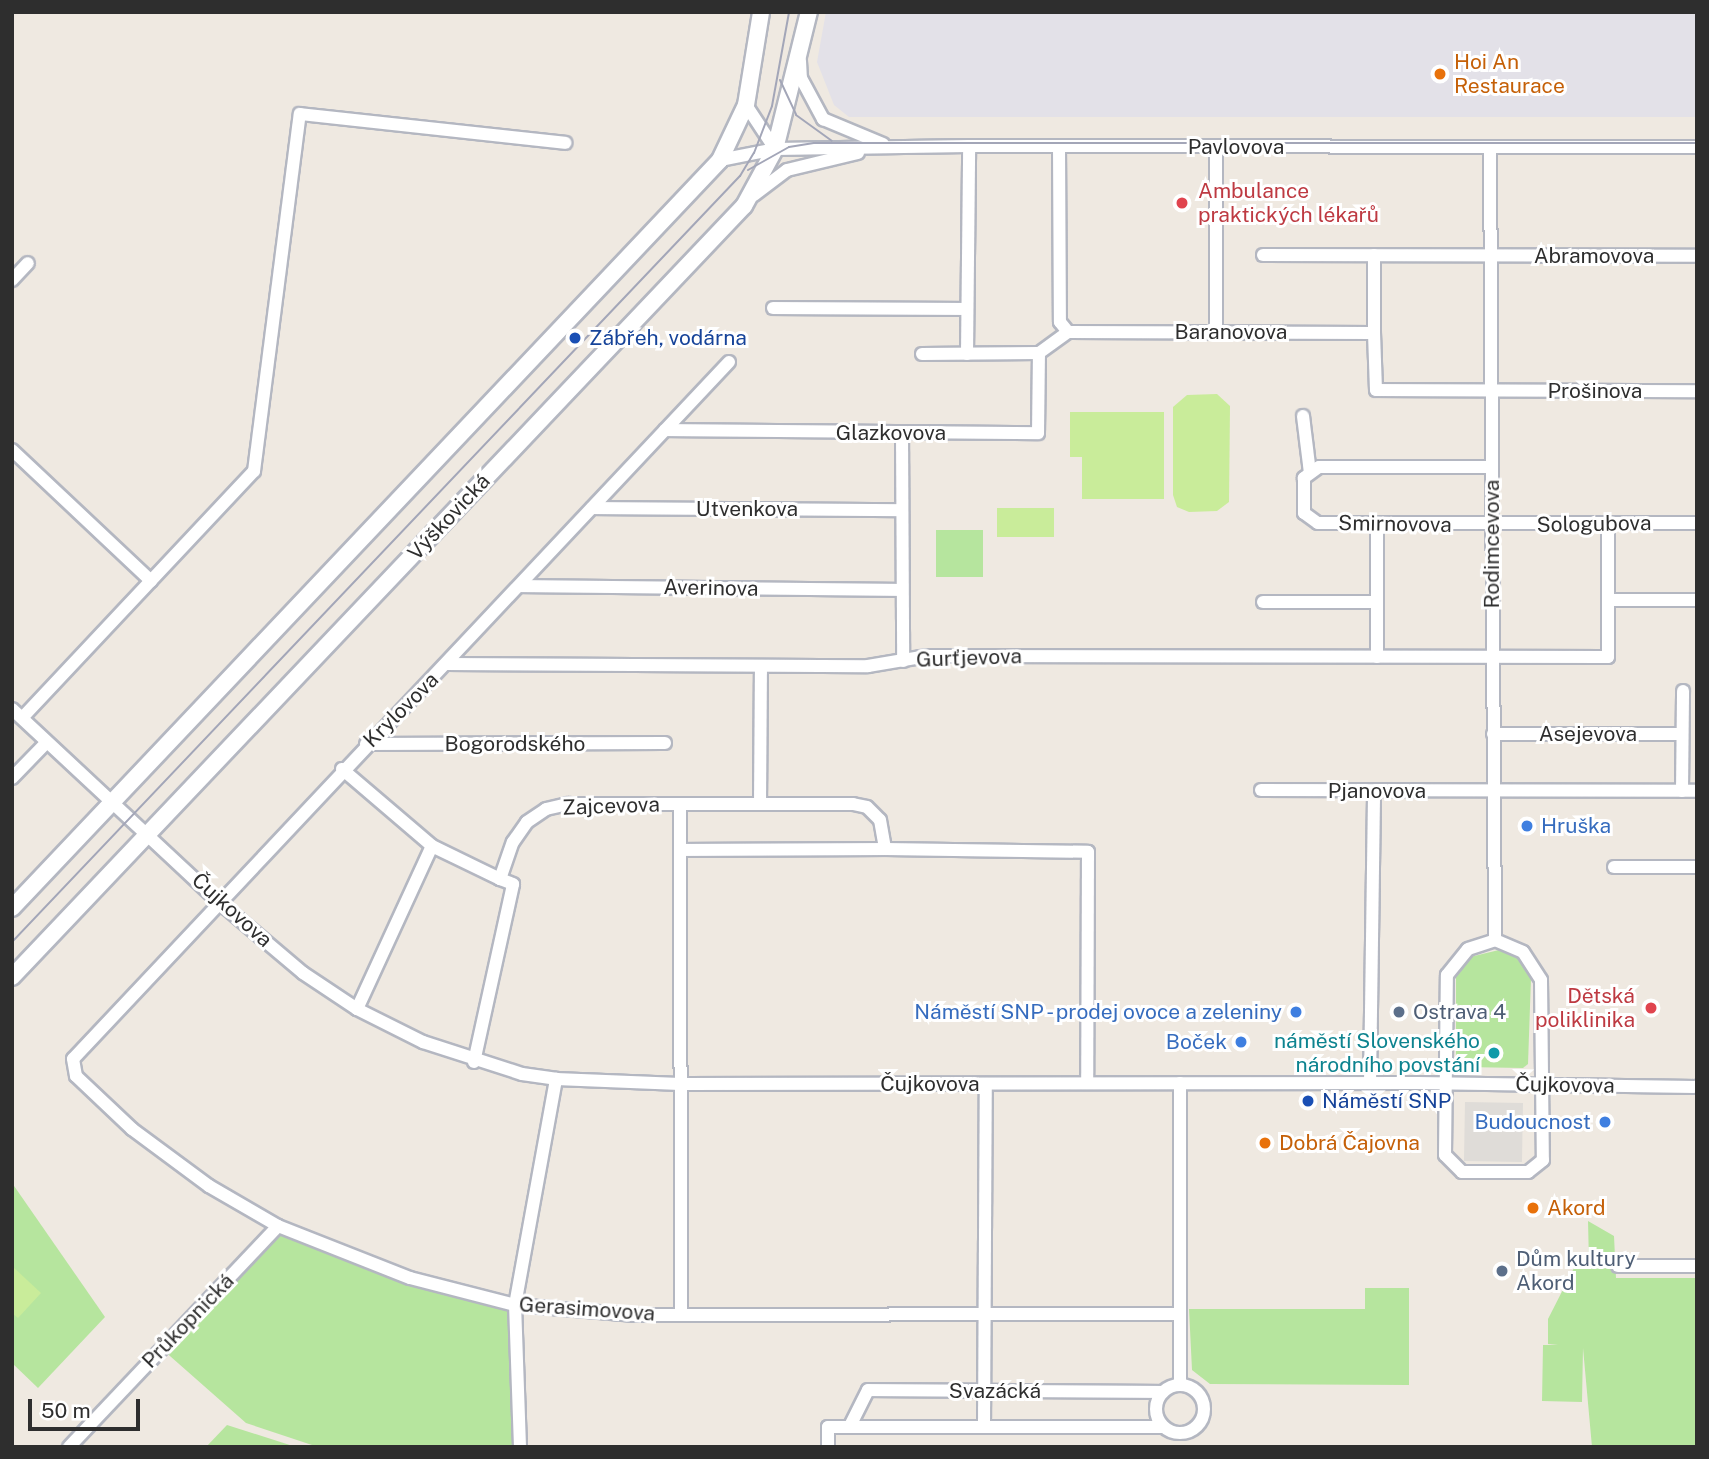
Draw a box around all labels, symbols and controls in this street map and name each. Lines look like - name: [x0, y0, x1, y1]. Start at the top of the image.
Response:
- place label: Hoi An Restaurace: [1454, 49, 1565, 99]
- marker: Hoi An Restaurace: [1432, 66, 1448, 82]
- street label: Pavlovova: [1188, 134, 1284, 160]
- place label: Ambulance praktických lékařů: [1198, 178, 1379, 228]
- marker: Ambulance praktických lékařů: [1172, 193, 1192, 213]
- street label: Abramovova: [1534, 243, 1654, 269]
- street label: Baranovova: [1175, 319, 1287, 345]
- place label: Zábřeh, vodárna: [589, 325, 747, 351]
- marker: Zábřeh, vodárna: [567, 330, 583, 346]
- street label: Prošinova: [1548, 378, 1642, 404]
- street label: Glazkovova: [836, 420, 946, 446]
- street label: Výškovická: [403, 469, 495, 565]
- street label: Rodimcevova: [1479, 480, 1505, 608]
- street label: Utvenkova: [696, 496, 798, 522]
- street label: Smirnovova: [1338, 510, 1452, 538]
- street label: Sologubova: [1536, 510, 1652, 538]
- street label: Averinova: [663, 575, 759, 601]
- street label: Gurťjevova: [916, 644, 1022, 672]
- street label: Krylovova: [358, 667, 444, 753]
- street label: Asejevova: [1539, 721, 1637, 747]
- street label: Bogorodského: [445, 731, 585, 757]
- street label: Pjanovova: [1328, 778, 1426, 804]
- street label: Zajcevova: [562, 792, 660, 820]
- place label: Hruška: [1541, 813, 1611, 839]
- marker: Hruška: [1519, 818, 1535, 834]
- street label: Čujkovova: [187, 867, 277, 953]
- place label: Dětská poliklinika: [1535, 983, 1635, 1033]
- marker: Dětská poliklinika: [1641, 998, 1661, 1018]
- place label: Náměstí SNP - prodej ovoce a zeleniny: [908, 999, 1282, 1025]
- place label: Ostrava 4: [1413, 999, 1506, 1025]
- marker: Náměstí SNP - prodej ovoce a zeleniny: [1288, 1004, 1304, 1020]
- marker: Ostrava 4: [1391, 1004, 1407, 1020]
- place label: náměstí Slovenského národního povstání: [1274, 1028, 1480, 1078]
- place label: Boček: [1166, 1029, 1227, 1055]
- marker: Boček: [1233, 1034, 1249, 1050]
- marker: náměstí Slovenského národního povstání: [1486, 1045, 1502, 1061]
- street label: Čujkovova: [880, 1071, 980, 1097]
- street label: Čujkovova: [1515, 1072, 1615, 1098]
- place label: Náměstí SNP: [1322, 1088, 1451, 1114]
- marker: Náměstí SNP: [1300, 1093, 1316, 1109]
- place label: Budoucnost: [1474, 1109, 1591, 1135]
- marker: Budoucnost: [1597, 1114, 1613, 1130]
- place label: Dobrá Čajovna: [1279, 1130, 1420, 1156]
- marker: Dobrá Čajovna: [1257, 1135, 1273, 1151]
- place label: Akord: [1547, 1195, 1606, 1221]
- marker: Akord: [1525, 1200, 1541, 1216]
- place label: Dům kultury Akord: [1516, 1246, 1636, 1296]
- marker: Dům kultury Akord: [1494, 1263, 1510, 1279]
- street label: Průkopnická: [137, 1269, 239, 1373]
- street label: Gerasimovova: [518, 1292, 656, 1326]
- street label: Svazácká: [949, 1378, 1041, 1404]
- scale bar: [32, 1386, 144, 1430]
- text: 50 m: [41, 1398, 91, 1423]

